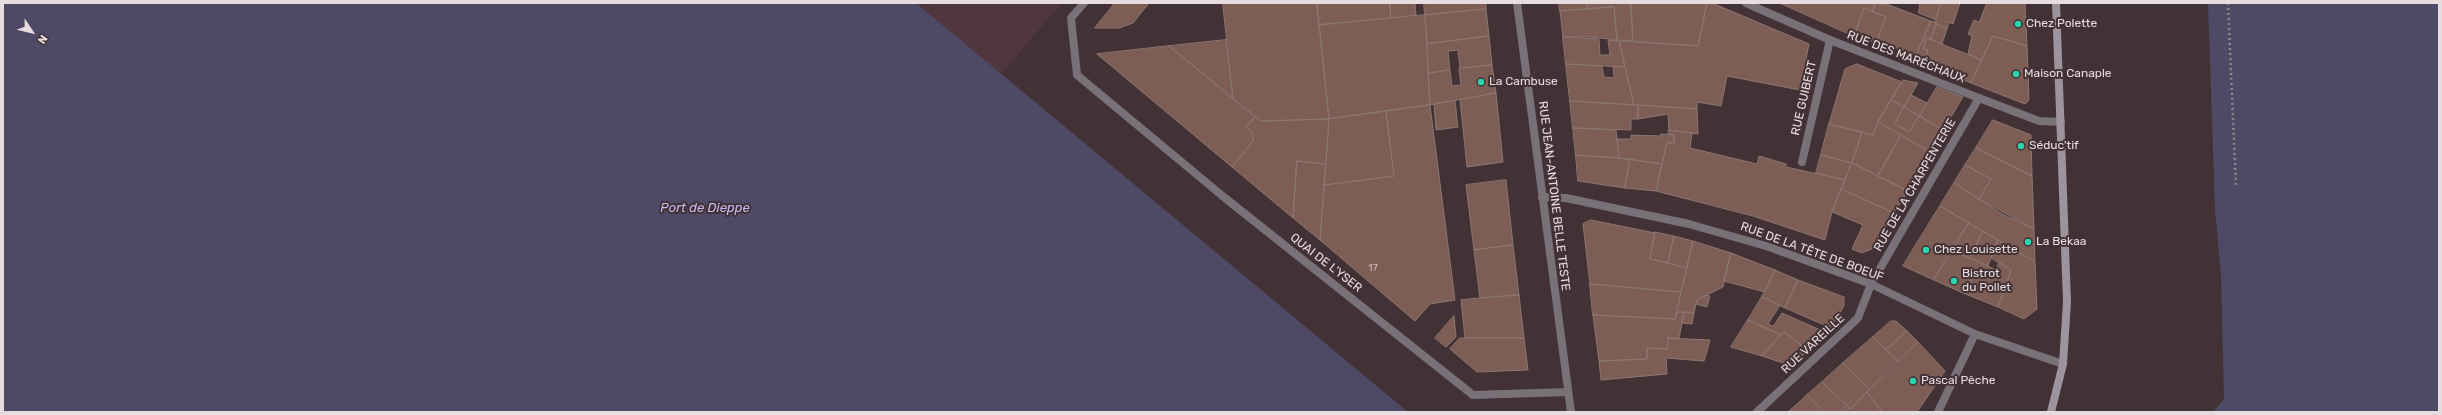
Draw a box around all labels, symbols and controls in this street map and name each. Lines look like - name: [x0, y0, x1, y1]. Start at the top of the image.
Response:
- north arrow: [12, 12, 52, 52]
- place label: Chez Polette: [2026, 17, 2097, 31]
- marker: Chez Polette: [2013, 19, 2023, 29]
- street label: RUE DES MARÉCHAUX: [1845, 28, 1967, 86]
- text: N: [35, 32, 50, 46]
- street label: RUE GUIBERT: [1788, 59, 1820, 137]
- place label: Maison Canaple: [2024, 67, 2112, 81]
- marker: Maison Canaple: [2011, 69, 2021, 79]
- place label: La Cambuse: [1489, 75, 1558, 89]
- marker: La Cambuse: [1476, 77, 1486, 87]
- street label: RUE JEAN-ANTOINE BELLE TESTE: [1535, 100, 1573, 292]
- street label: RUE DE LA CHARPENTERIE: [1871, 116, 1959, 254]
- place label: Séduc'tif: [2029, 139, 2079, 153]
- marker: Séduc'tif: [2016, 141, 2026, 151]
- water label: Port de Dieppe: [660, 200, 750, 216]
- street label: RUE DE LA TÊTE DE BOEUF: [1738, 219, 1886, 285]
- street label: QUAI DE L'YSER: [1287, 230, 1365, 296]
- place label: La Bekaa: [2036, 235, 2086, 249]
- marker: La Bekaa: [2023, 237, 2033, 247]
- place label: Chez Louisette: [1934, 243, 2018, 257]
- marker: Chez Louisette: [1921, 245, 1931, 255]
- house number: 17: [1368, 262, 1378, 274]
- place label: Bistrot du Pollet: [1962, 267, 2011, 295]
- marker: Bistrot du Pollet: [1949, 276, 1959, 286]
- street label: RUE VAREILLE: [1778, 311, 1848, 377]
- place label: Pascal Pêche: [1921, 374, 1995, 388]
- marker: Pascal Pêche: [1908, 376, 1918, 386]

